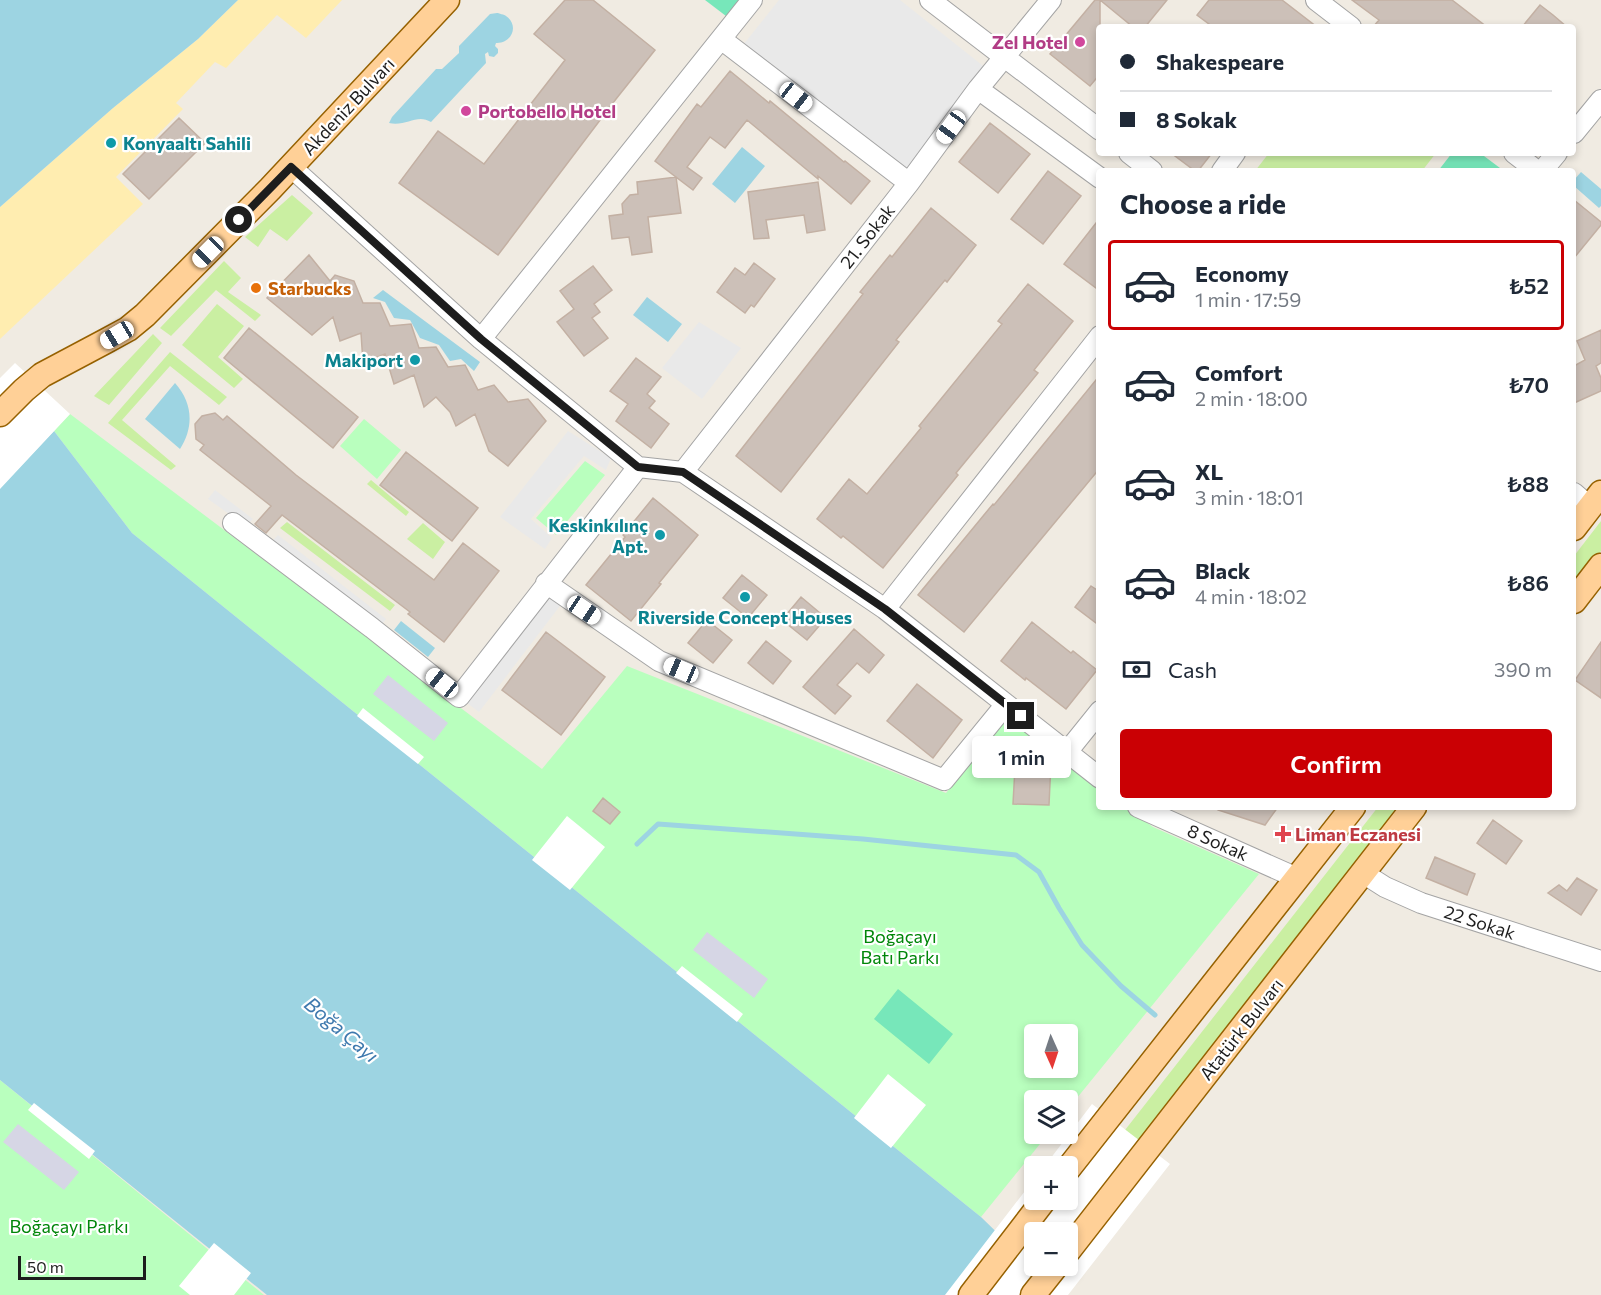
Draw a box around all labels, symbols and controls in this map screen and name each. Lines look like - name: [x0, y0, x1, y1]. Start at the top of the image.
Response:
- place label: Zel Hotel: [992, 31, 1068, 53]
- marker: Zel Hotel: [1073, 35, 1087, 49]
- text: Shakespeare: [1156, 48, 1284, 75]
- street label: Akdeniz Bulvarı: [297, 53, 399, 159]
- car: [776, 79, 816, 115]
- place label: Portobello Hotel: [478, 100, 616, 122]
- marker: Portobello Hotel: [459, 104, 473, 118]
- text: 8 Sokak: [1156, 106, 1237, 133]
- car: [933, 107, 969, 147]
- place label: Konyaaltı Sahili: [123, 132, 251, 154]
- marker: Konyaaltı Sahili: [104, 136, 118, 150]
- text: Choose a ride: [1120, 187, 1286, 220]
- street label: 21. Sokak: [835, 199, 899, 273]
- route start: [225, 206, 252, 233]
- car: [189, 233, 227, 271]
- icon: car: [1123, 258, 1177, 312]
- text: Economy: [1195, 260, 1289, 287]
- text: ₺52: [1508, 272, 1549, 299]
- place label: Starbucks: [268, 277, 352, 299]
- marker: Starbucks: [249, 281, 263, 295]
- text: 1 min · 17:59: [1195, 287, 1301, 311]
- car: [97, 318, 137, 352]
- place label: Makiport: [325, 349, 403, 371]
- marker: Makiport: [408, 353, 422, 367]
- icon: car: [1123, 357, 1177, 411]
- text: Comfort: [1195, 359, 1283, 386]
- text: ₺70: [1508, 371, 1549, 398]
- text: 2 min · 18:00: [1195, 386, 1308, 410]
- icon: car: [1123, 456, 1177, 510]
- text: XL: [1195, 458, 1223, 485]
- text: ₺88: [1506, 470, 1549, 497]
- text: 3 min · 18:01: [1195, 485, 1304, 509]
- place label: Keskinkılınç Apt.: [548, 514, 648, 557]
- marker: Keskinkılınç Apt.: [653, 528, 667, 542]
- icon: car: [1123, 555, 1177, 609]
- text: Black: [1195, 557, 1250, 584]
- text: ₺86: [1506, 569, 1549, 596]
- text: 4 min · 18:02: [1195, 584, 1307, 608]
- marker: Riverside Concept Houses: [738, 590, 752, 604]
- car: [564, 592, 604, 628]
- place label: Riverside Concept Houses: [638, 606, 852, 628]
- icon: cash: [1120, 653, 1153, 686]
- car: [661, 655, 701, 685]
- text: Cash: [1168, 656, 1217, 683]
- text: 390 m: [1494, 657, 1552, 681]
- car: [422, 665, 462, 701]
- route end: [1007, 702, 1034, 729]
- button: Confirm: [1120, 729, 1552, 798]
- callout: 1 min: [972, 737, 1070, 779]
- text: 1 min: [998, 745, 1045, 769]
- street label: 8 Sokak: [1184, 819, 1252, 865]
- place label: Liman Eczanesi: [1295, 823, 1421, 845]
- marker: Liman Eczanesi: [1276, 827, 1290, 841]
- street label: 22 Sokak: [1442, 900, 1519, 944]
- park label: Boğaçayı Batı Parkı: [861, 925, 939, 968]
- street label: Atatürk Bulvarı: [1195, 974, 1287, 1084]
- water label: Boğa Çayı: [300, 991, 384, 1067]
- north arrow: [1024, 1024, 1078, 1078]
- map controls: [1024, 1024, 1078, 1276]
- button: layers: [1024, 1090, 1078, 1144]
- button: +: [1024, 1156, 1078, 1210]
- park label: Boğaçayı Parkı: [9, 1215, 129, 1237]
- button: −: [1024, 1222, 1078, 1276]
- scale bar: [18, 1253, 146, 1280]
- text: 50 m: [27, 1257, 64, 1276]

